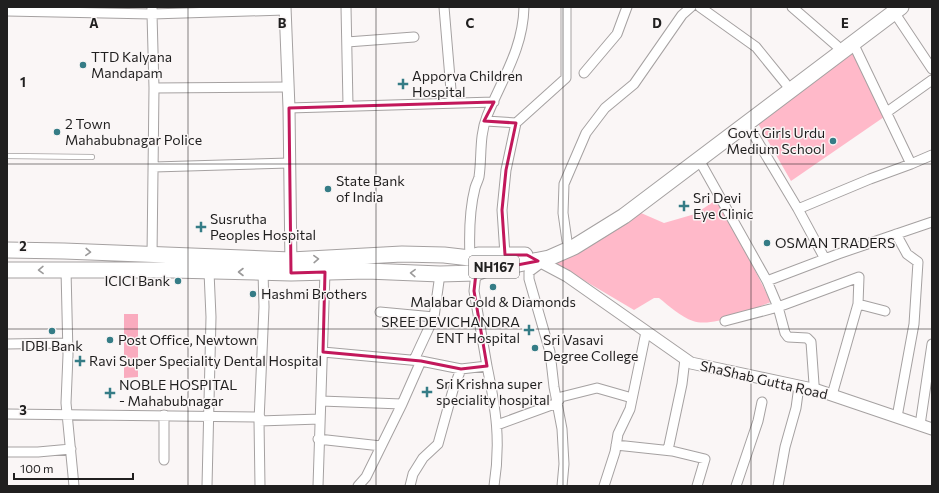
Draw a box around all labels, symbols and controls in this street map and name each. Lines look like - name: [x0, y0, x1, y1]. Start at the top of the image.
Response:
- text: A: [89, 15, 99, 31]
- text: B: [278, 15, 287, 31]
- text: C: [466, 15, 475, 31]
- text: D: [652, 15, 662, 31]
- text: E: [841, 15, 849, 31]
- place label: TTD Kalyana Mandapam: [91, 48, 172, 81]
- marker: TTD Kalyana Mandapam: [78, 60, 88, 70]
- place label: Apporva Children Hospital: [412, 67, 523, 100]
- text: 1: [20, 74, 26, 90]
- marker: Apporva Children Hospital: [397, 78, 409, 90]
- place label: 2 Town Mahabubnagar Police: [65, 115, 202, 148]
- place label: Govt Girls Urdu Medium School: [726, 124, 825, 157]
- marker: 2 Town Mahabubnagar Police: [52, 127, 62, 137]
- marker: Govt Girls Urdu Medium School: [828, 136, 838, 146]
- place label: State Bank of India: [336, 172, 405, 205]
- marker: State Bank of India: [323, 184, 333, 194]
- place label: Sri Devi Eye Clinic: [693, 189, 754, 222]
- marker: Sri Devi Eye Clinic: [678, 200, 690, 212]
- place label: Susrutha Peoples Hospital: [210, 210, 316, 243]
- marker: Susrutha Peoples Hospital: [195, 221, 207, 233]
- place label: OSMAN TRADERS: [775, 234, 895, 251]
- text: 2: [19, 238, 27, 254]
- marker: OSMAN TRADERS: [762, 238, 772, 248]
- one-way arrow: [85, 247, 91, 256]
- one-way arrow: [313, 254, 319, 263]
- road number: NH167: [469, 256, 519, 278]
- one-way arrow: [38, 266, 44, 274]
- one-way arrow: [238, 268, 244, 276]
- one-way arrow: [410, 268, 416, 277]
- place label: ICICI Bank: [104, 272, 170, 289]
- marker: ICICI Bank: [173, 276, 183, 286]
- marker: Malabar Gold & Diamonds: [488, 282, 498, 292]
- place label: Hashmi Brothers: [261, 285, 367, 302]
- marker: Hashmi Brothers: [248, 289, 258, 299]
- place label: Malabar Gold & Diamonds: [410, 293, 576, 310]
- place label: SREE DEVICHANDRA ENT Hospital: [381, 313, 520, 346]
- marker: SREE DEVICHANDRA ENT Hospital: [523, 324, 535, 336]
- marker: IDBI Bank: [47, 326, 57, 336]
- place label: Post Office, Newtown: [118, 331, 257, 348]
- place label: Sri Vasavi Degree College: [543, 331, 638, 364]
- marker: Post Office, Newtown: [105, 335, 115, 345]
- place label: IDBI Bank: [21, 337, 83, 354]
- marker: Sri Vasavi Degree College: [530, 343, 540, 353]
- place label: Ravi Super Speciality Dental Hospital: [89, 352, 322, 369]
- marker: Ravi Super Speciality Dental Hospital: [74, 355, 86, 367]
- street label: ShaShab Gutta Road: [699, 357, 830, 402]
- place label: Sri Krishna super speciality hospital: [436, 375, 550, 408]
- place label: NOBLE HOSPITAL - Mahabubnagar: [119, 376, 237, 409]
- marker: Sri Krishna super speciality hospital: [421, 386, 433, 398]
- marker: NOBLE HOSPITAL - Mahabubnagar: [104, 387, 116, 399]
- text: 3: [19, 402, 27, 418]
- scale bar: [14, 455, 133, 481]
- text: 100 m: [20, 461, 54, 475]

